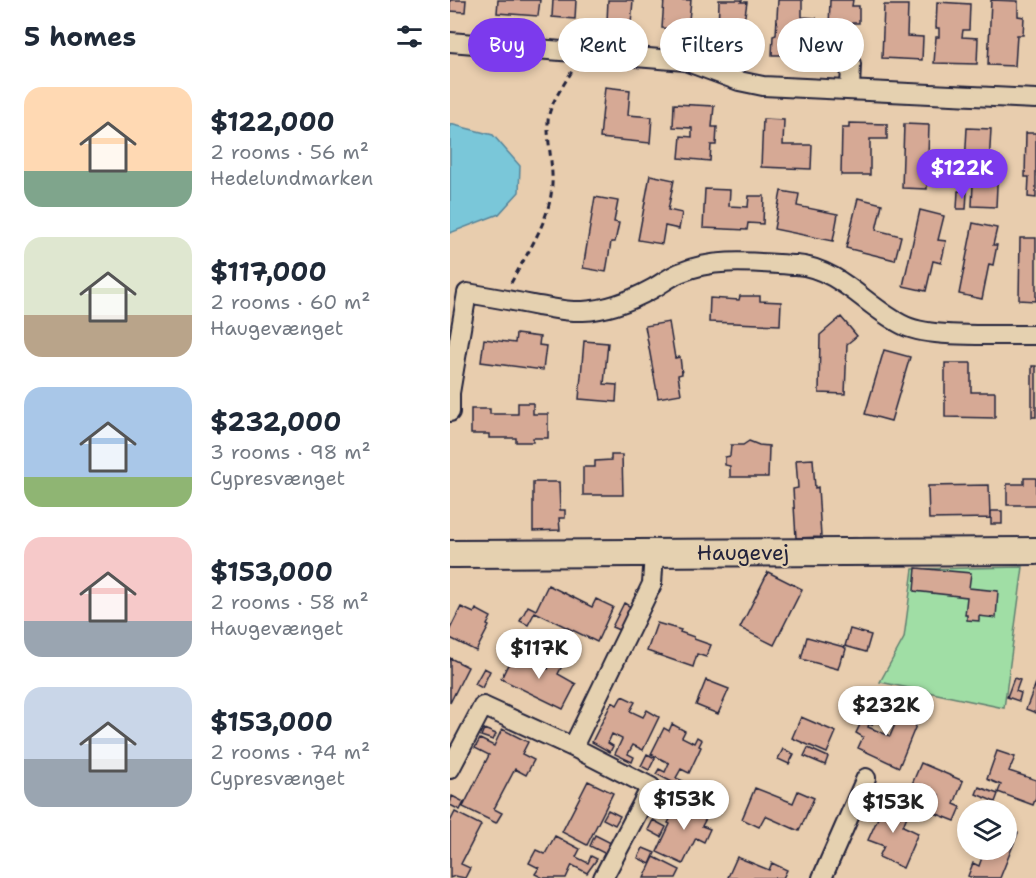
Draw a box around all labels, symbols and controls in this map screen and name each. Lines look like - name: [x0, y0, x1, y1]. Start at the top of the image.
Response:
- chip: Buy: [468, 18, 546, 72]
- chip: Rent: [558, 18, 648, 72]
- chip: Filters: [660, 18, 765, 72]
- chip: New: [777, 18, 864, 72]
- text: 5 homes: [24, 19, 136, 54]
- icon: filters: [393, 20, 426, 53]
- text: $122,000: [210, 104, 335, 139]
- icon: home: [72, 111, 144, 183]
- text: 2 rooms · 56 m²: [210, 139, 369, 165]
- pin: $122K: [920, 149, 1004, 200]
- text: $122K: [931, 155, 993, 181]
- text: Hedelundmarken: [210, 165, 373, 191]
- text: $117,000: [210, 254, 327, 289]
- icon: home: [72, 261, 144, 333]
- text: 2 rooms · 60 m²: [210, 289, 370, 315]
- text: Haugevænget: [210, 315, 344, 341]
- text: $232,000: [210, 404, 341, 439]
- icon: home: [72, 411, 144, 483]
- text: 3 rooms · 98 m²: [210, 439, 371, 465]
- text: Cypresvænget: [210, 465, 345, 491]
- street label: Haugevej: [697, 539, 789, 567]
- text: $153,000: [210, 554, 333, 589]
- icon: home: [72, 561, 144, 633]
- text: 2 rooms · 58 m²: [210, 589, 369, 615]
- text: Haugevænget: [210, 615, 344, 641]
- pin: $117K: [497, 629, 581, 680]
- text: $117K: [510, 635, 568, 661]
- pin: $232K: [844, 686, 928, 737]
- text: $232K: [852, 692, 920, 718]
- text: $153,000: [210, 704, 333, 739]
- icon: home: [72, 711, 144, 783]
- text: 2 rooms · 74 m²: [210, 739, 370, 765]
- text: Cypresvænget: [210, 765, 345, 791]
- pin: $153K: [642, 780, 726, 831]
- pin: $153K: [851, 783, 935, 834]
- text: $153K: [653, 786, 715, 812]
- text: $153K: [862, 789, 924, 815]
- map controls: [957, 800, 1017, 860]
- button: layers: [957, 800, 1017, 860]

